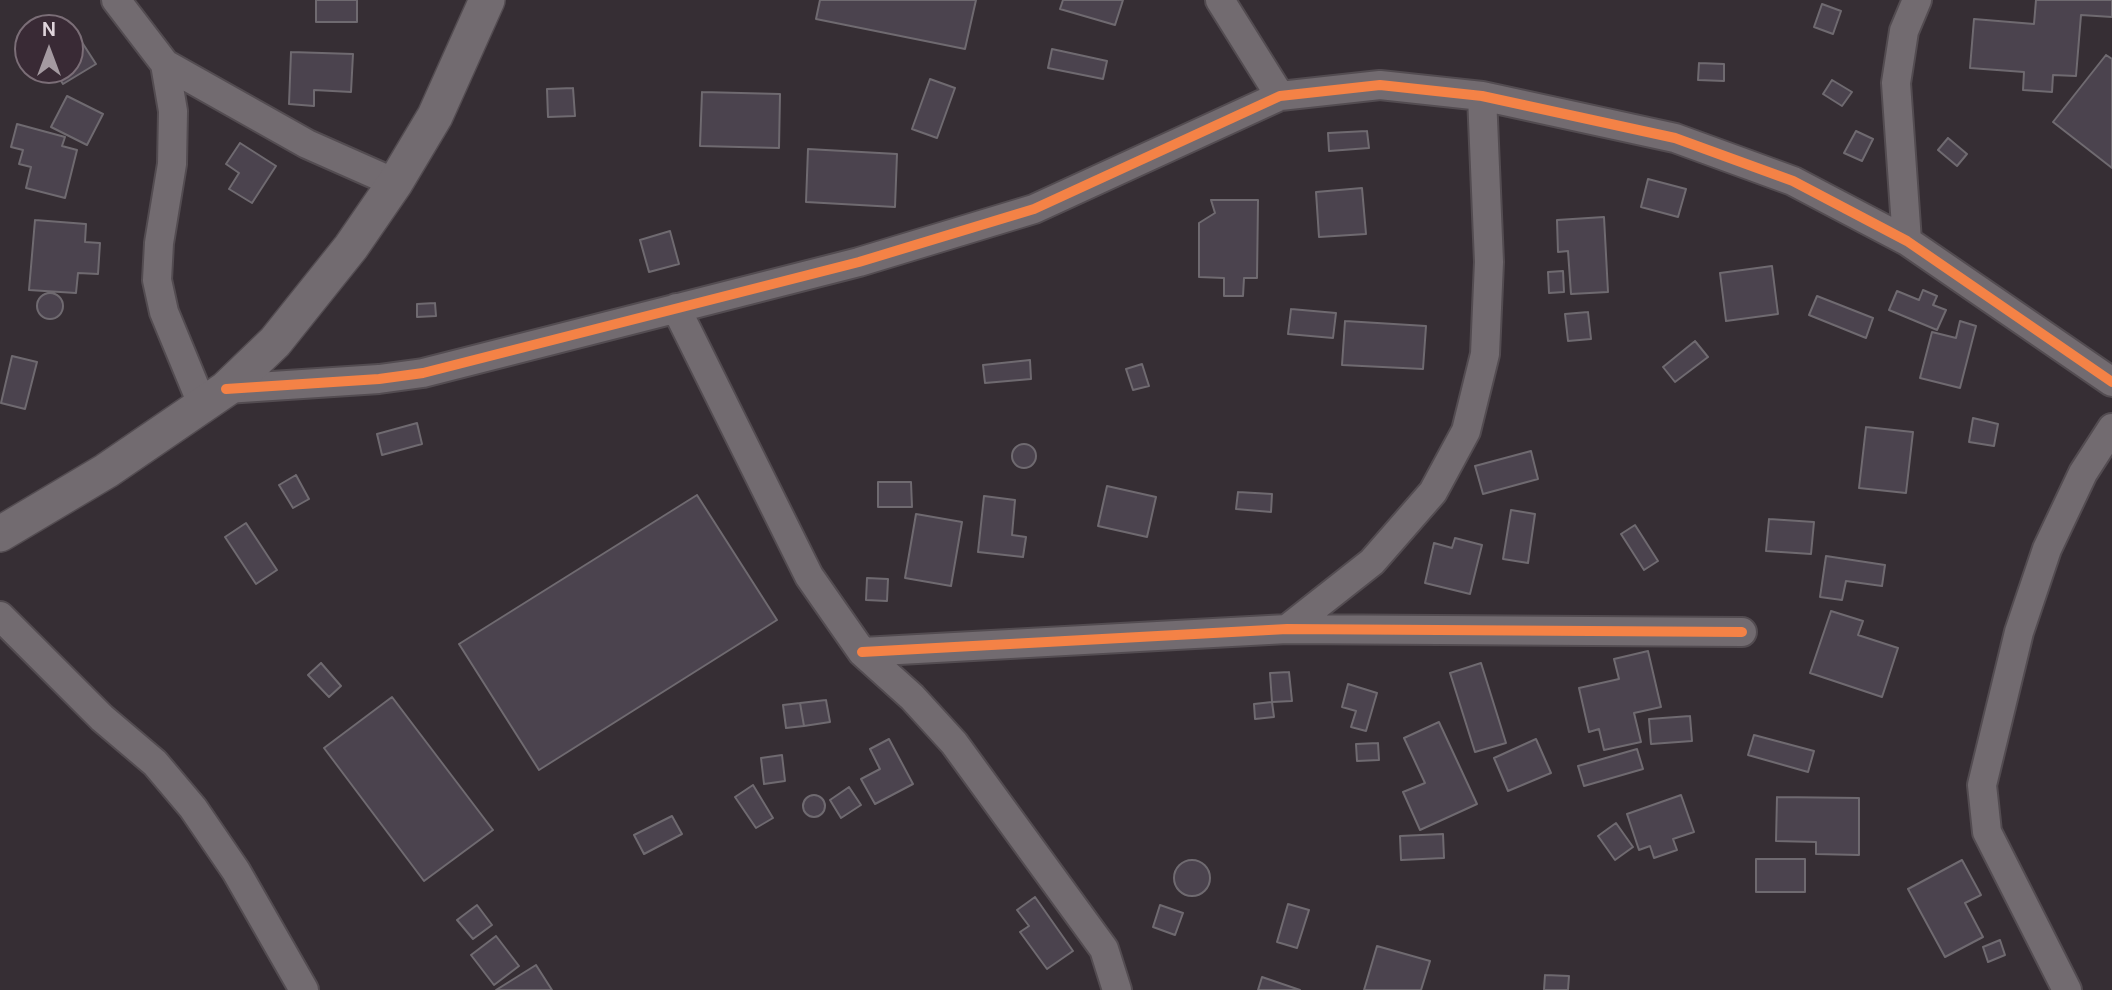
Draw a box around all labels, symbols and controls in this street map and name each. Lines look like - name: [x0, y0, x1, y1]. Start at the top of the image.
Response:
- north arrow: [14, 14, 84, 84]
- text: N: [42, 17, 56, 42]

